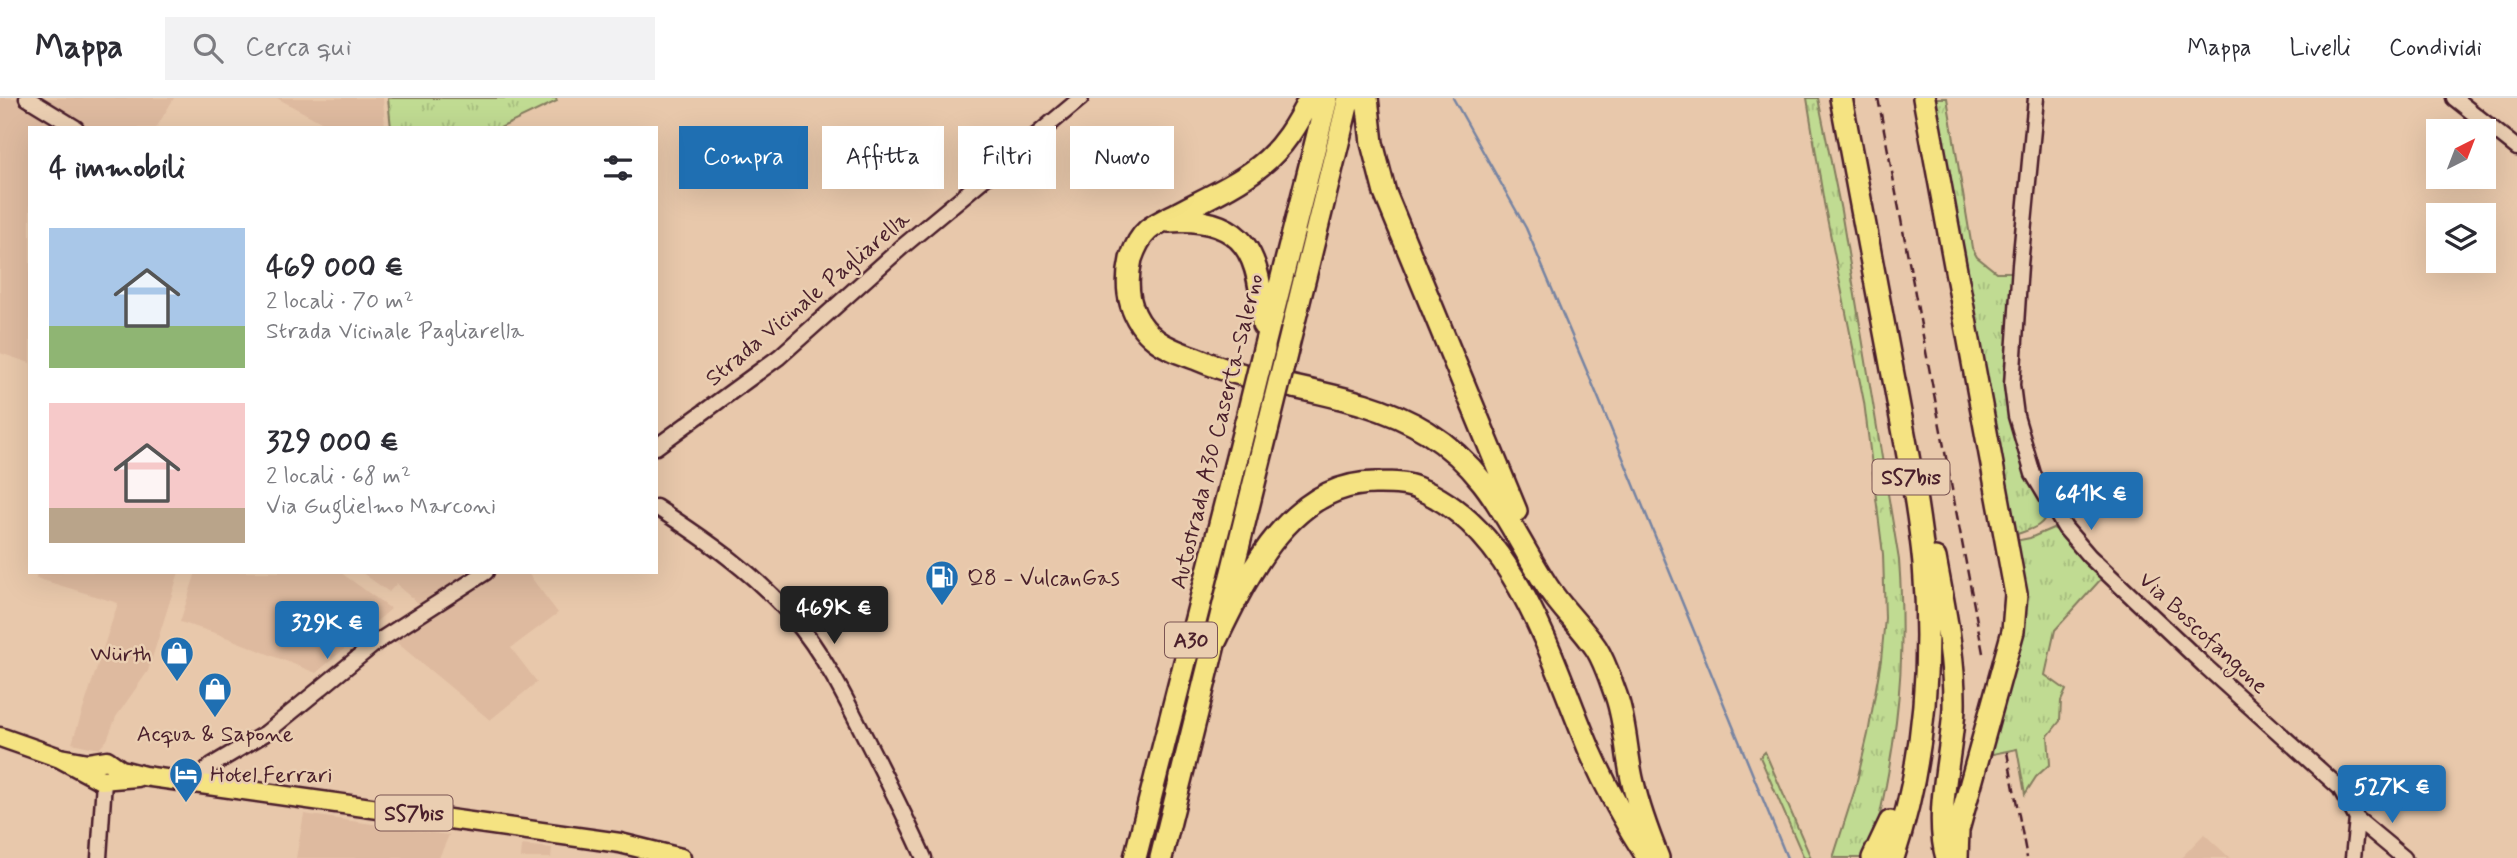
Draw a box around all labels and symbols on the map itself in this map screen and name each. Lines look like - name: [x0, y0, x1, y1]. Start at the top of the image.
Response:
- north arrow: [2426, 119, 2496, 189]
- street label: Strada Vicinale Pagliarella: [700, 205, 917, 394]
- street label: Autostrada A30 Caserta-Salerno: [1164, 271, 1272, 592]
- road number: SS7bis: [1872, 460, 1950, 494]
- pin: 641K €: [2034, 472, 2148, 532]
- fuel station icon: Q8 - VulcanGas: [923, 558, 961, 607]
- place label: Q8 - VulcanGas: [967, 564, 1120, 594]
- street label: Via Boscofangone: [2130, 566, 2274, 703]
- pin: 469K €: [777, 587, 891, 646]
- pin: 329K €: [270, 602, 384, 661]
- road number: A30: [1165, 622, 1217, 658]
- shop icon: Würth: [158, 634, 196, 683]
- place label: Würth: [90, 640, 152, 670]
- shop icon: Acqua & Sapone: [196, 670, 234, 719]
- place label: Acqua & Sapone: [136, 720, 294, 750]
- hotel icon: Hotel Ferrari: [167, 755, 205, 804]
- place label: Hotel Ferrari: [210, 761, 333, 791]
- pin: 527K €: [2335, 766, 2449, 825]
- road number: SS7bis: [376, 796, 452, 830]

